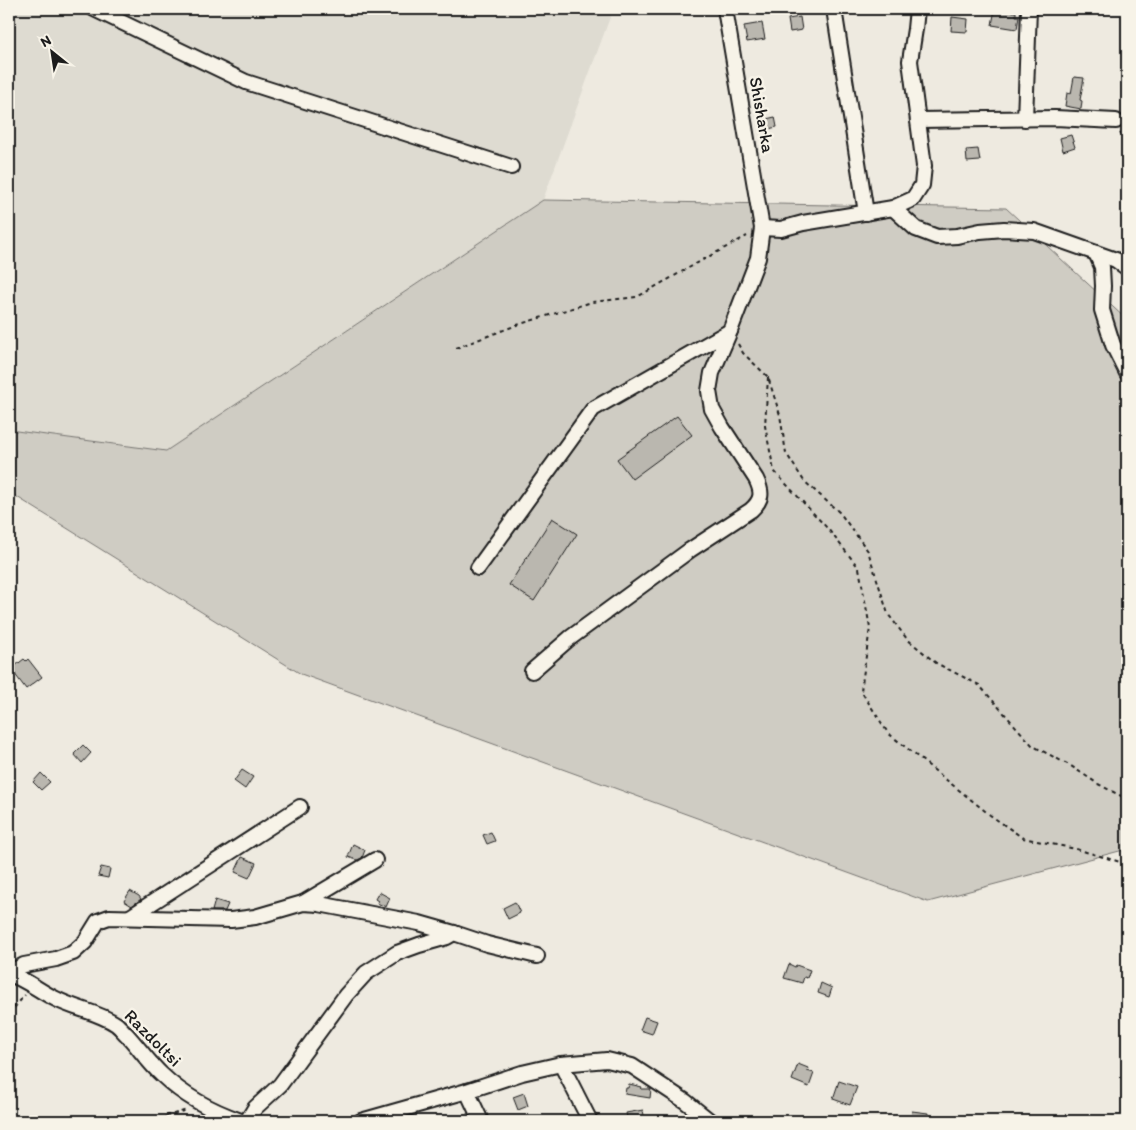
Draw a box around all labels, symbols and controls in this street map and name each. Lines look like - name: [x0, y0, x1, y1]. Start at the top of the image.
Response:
- north arrow: [28, 28, 78, 78]
- text: N: [37, 31, 54, 51]
- street label: Shisharka: [745, 75, 780, 155]
- street label: Razdoltsi: [120, 1005, 186, 1071]

